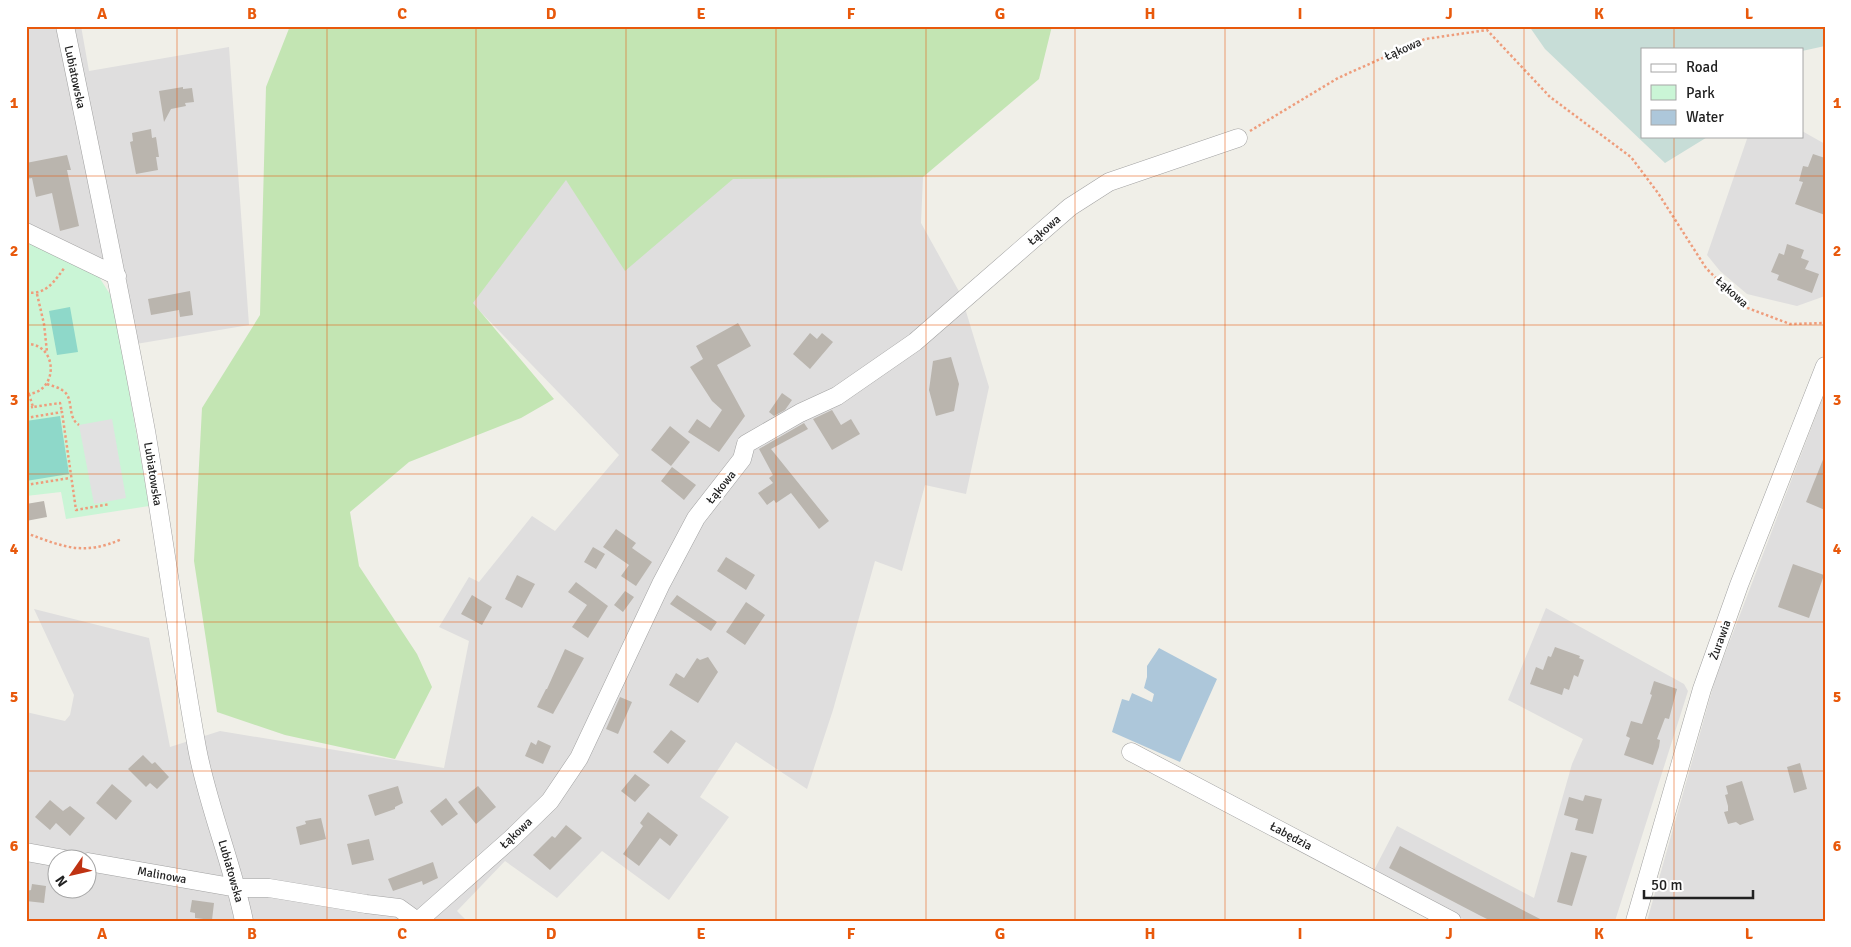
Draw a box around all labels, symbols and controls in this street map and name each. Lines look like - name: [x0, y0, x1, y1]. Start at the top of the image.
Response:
- text: A: [97, 4, 108, 24]
- text: B: [247, 4, 257, 24]
- text: C: [397, 4, 407, 24]
- text: D: [546, 4, 557, 24]
- text: E: [696, 4, 706, 24]
- text: F: [847, 4, 856, 24]
- text: G: [995, 4, 1005, 24]
- text: H: [1145, 4, 1155, 24]
- text: I: [1297, 4, 1303, 24]
- text: J: [1445, 4, 1453, 24]
- text: K: [1594, 4, 1604, 24]
- text: L: [1745, 4, 1754, 24]
- street label: Łąkowa: [1382, 35, 1424, 64]
- street label: Lubiatowska: [60, 44, 89, 110]
- legend: [1641, 48, 1804, 138]
- text: Road: [1686, 58, 1718, 76]
- text: Park: [1686, 84, 1715, 102]
- text: 1: [10, 93, 19, 113]
- text: 1: [1833, 93, 1842, 113]
- text: Water: [1686, 108, 1724, 126]
- street label: Łąkowa: [1025, 212, 1064, 249]
- text: 2: [10, 241, 18, 261]
- text: 2: [1833, 241, 1841, 261]
- street label: Łąkowa: [1712, 274, 1751, 311]
- text: 3: [10, 390, 18, 410]
- text: 3: [1833, 390, 1841, 410]
- street label: Lubiatowska: [140, 441, 165, 507]
- street label: Łąkowa: [703, 467, 739, 507]
- text: 4: [10, 539, 19, 559]
- text: 4: [1833, 539, 1842, 559]
- street label: Żurawia: [1706, 618, 1735, 662]
- text: 5: [10, 687, 18, 707]
- text: 5: [1833, 687, 1841, 707]
- street label: Łąkowa: [497, 815, 536, 852]
- street label: Łabędzia: [1267, 819, 1314, 854]
- text: 6: [10, 836, 19, 856]
- text: 6: [1833, 836, 1842, 856]
- street label: Lubiatowska: [214, 838, 247, 904]
- north arrow: [48, 850, 98, 900]
- street label: Malinowa: [136, 864, 188, 887]
- scale bar: [1644, 867, 1752, 899]
- text: N: [52, 872, 71, 890]
- text: 50 m: [1651, 876, 1682, 894]
- text: A: [97, 924, 108, 944]
- text: B: [247, 924, 257, 944]
- text: C: [397, 924, 407, 944]
- text: D: [546, 924, 557, 944]
- text: E: [696, 924, 706, 944]
- text: F: [847, 924, 856, 944]
- text: G: [995, 924, 1005, 944]
- text: H: [1145, 924, 1155, 944]
- text: I: [1297, 924, 1303, 944]
- text: J: [1445, 924, 1453, 944]
- text: K: [1594, 924, 1604, 944]
- text: L: [1745, 924, 1754, 944]

